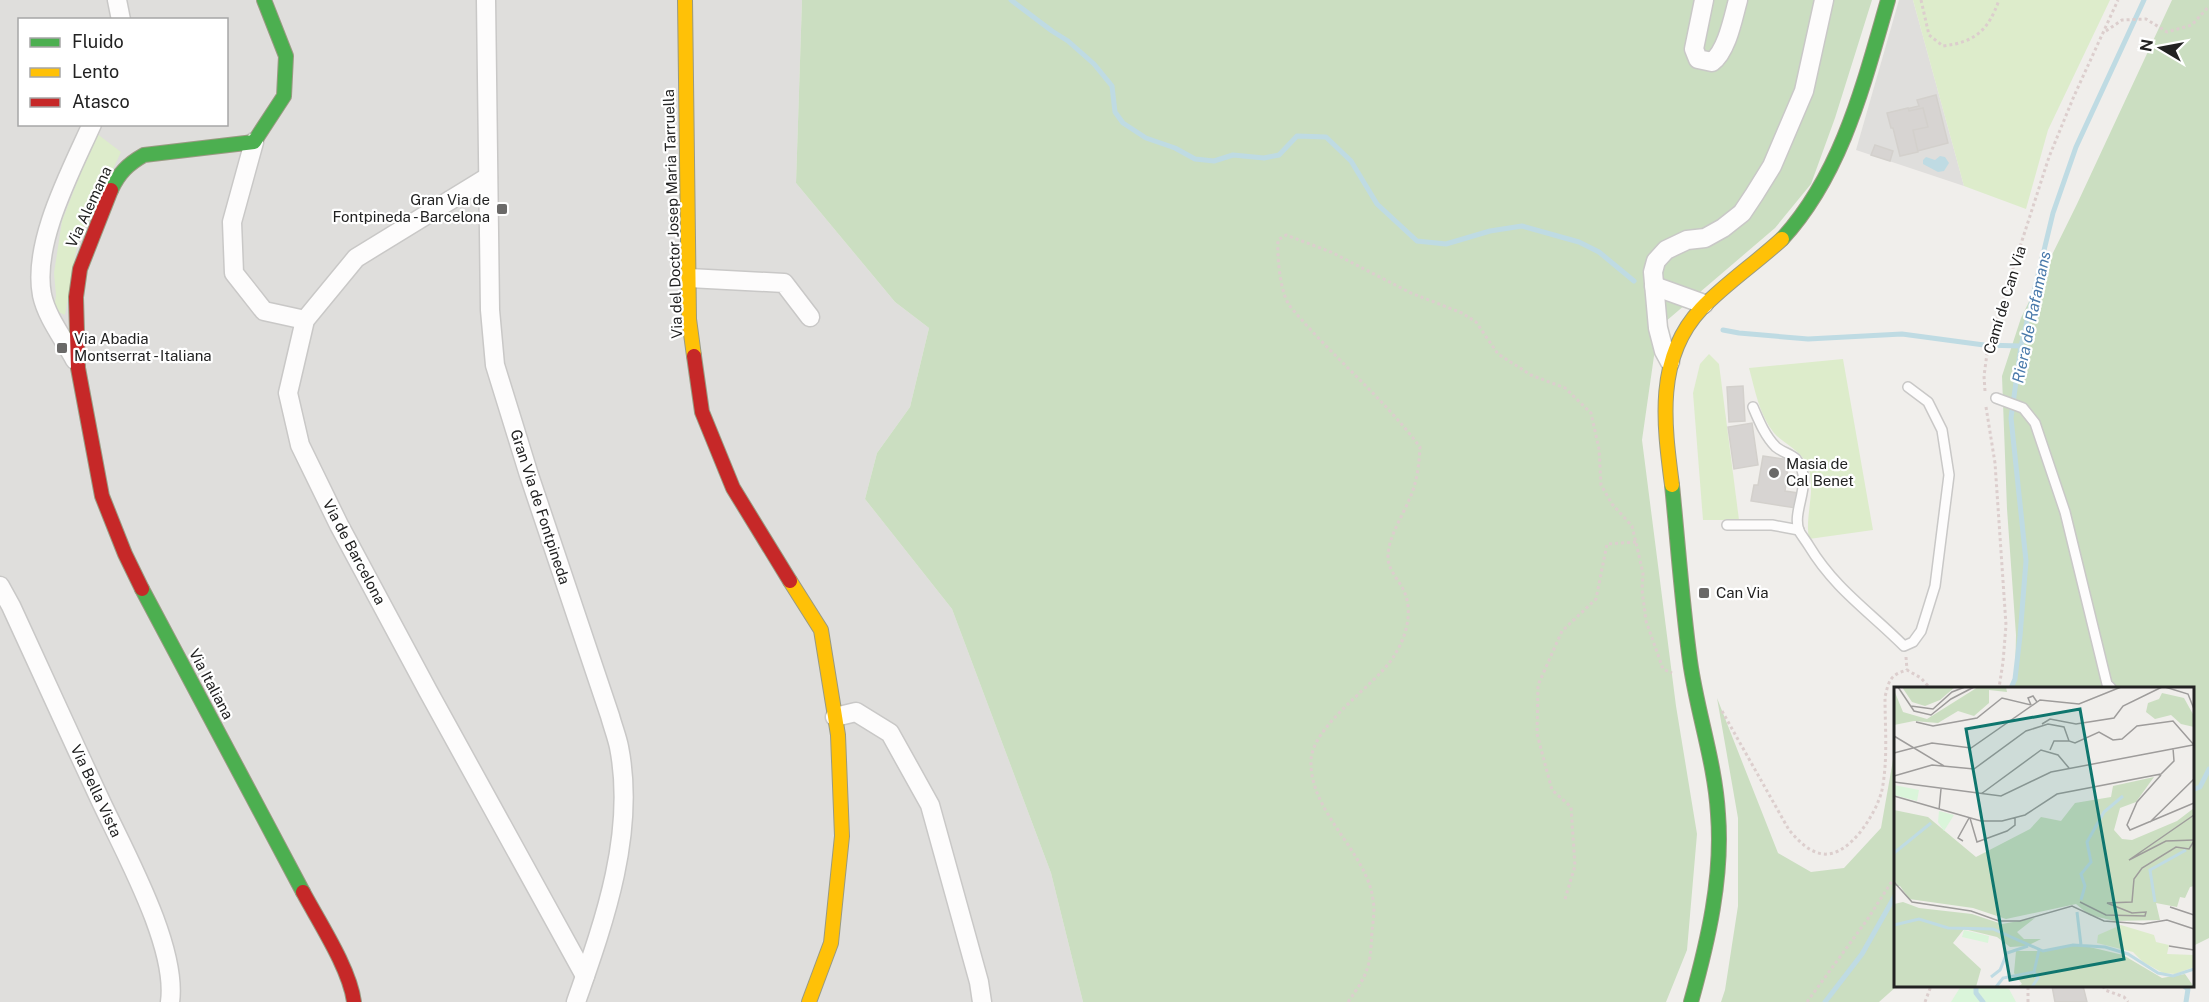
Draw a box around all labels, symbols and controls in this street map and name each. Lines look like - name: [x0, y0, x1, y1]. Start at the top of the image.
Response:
- legend: [18, 18, 228, 126]
- north arrow: [2131, 18, 2191, 78]
- text: Fluido: [72, 31, 124, 52]
- text: N: [2136, 38, 2157, 53]
- text: Lento: [72, 61, 119, 82]
- street label: Via del Doctor Josep Maria Tarruella: [660, 89, 685, 339]
- text: Atasco: [72, 91, 130, 112]
- street label: Via Alemana: [62, 164, 115, 250]
- place label: Gran Via de Fontpineda - Barcelona: [332, 191, 490, 225]
- marker: Gran Via de Fontpineda - Barcelona: [495, 202, 509, 216]
- street label: Camí de Can Via: [1980, 244, 2029, 356]
- water label: Riera de Rafamans: [2008, 249, 2055, 385]
- place label: Via Abadia Montserrat - Italiana: [74, 330, 212, 364]
- marker: Via Abadia Montserrat - Italiana: [55, 341, 69, 355]
- street label: Gran Via de Fontpineda: [507, 427, 574, 586]
- place label: Masia de Cal Benet: [1786, 455, 1854, 489]
- marker: Masia de Cal Benet: [1767, 466, 1781, 480]
- street label: Via de Barcelona: [320, 496, 389, 607]
- place label: Can Via: [1716, 584, 1769, 601]
- marker: Can Via: [1697, 586, 1711, 600]
- street label: Via Italiana: [186, 646, 237, 722]
- inset map: [1894, 687, 2194, 987]
- street label: Via Bella Vista: [68, 742, 125, 840]

